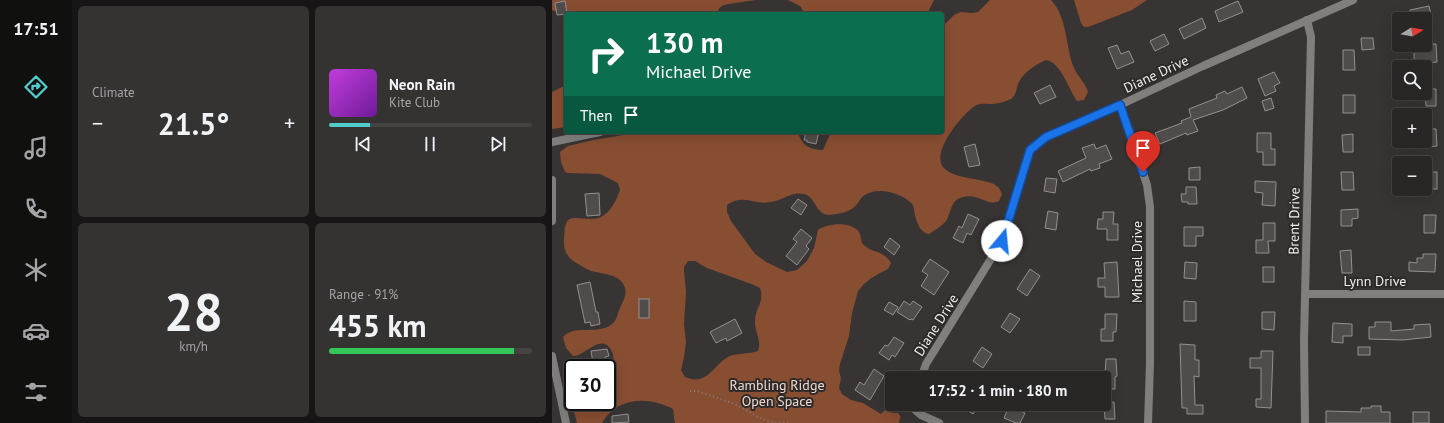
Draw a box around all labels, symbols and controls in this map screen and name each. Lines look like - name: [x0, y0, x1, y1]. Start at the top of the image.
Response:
- north arrow: [1392, 12, 1432, 52]
- map controls: [1392, 12, 1432, 196]
- text: 17:51: [13, 17, 59, 40]
- text: 130 m: [646, 24, 723, 61]
- icon: right: [580, 28, 632, 80]
- street label: Diane Drive: [1121, 51, 1191, 97]
- text: Michael Drive: [646, 60, 752, 83]
- button: search: [1392, 60, 1432, 100]
- icon: directions: [22, 73, 50, 101]
- text: Neon Rain: [389, 75, 455, 94]
- text: Climate: [92, 84, 135, 101]
- text: Kite Club: [389, 94, 440, 111]
- text: 21.5°: [158, 104, 229, 143]
- icon: arrive: [620, 104, 642, 126]
- text: Then: [580, 106, 612, 125]
- button: +: [1392, 108, 1432, 148]
- text: −: [92, 109, 103, 137]
- text: +: [284, 109, 295, 137]
- pin: [1126, 131, 1160, 172]
- icon: previous: [352, 133, 374, 155]
- icon: pause: [419, 133, 441, 155]
- icon: next: [487, 133, 509, 155]
- icon: music: [22, 134, 50, 162]
- icon: arrive: [1132, 137, 1154, 159]
- button: −: [1392, 156, 1432, 196]
- street label: Brent Drive: [1284, 187, 1304, 255]
- icon: phone: [22, 195, 50, 223]
- position arrow: [981, 220, 1023, 262]
- street label: Michael Drive: [1128, 221, 1146, 303]
- icon: climate: [22, 256, 50, 284]
- street label: Lynn Drive: [1344, 272, 1406, 290]
- text: 28: [164, 278, 223, 345]
- text: Range · 91%: [329, 286, 398, 303]
- street label: Diane Drive: [910, 291, 962, 359]
- text: 455 km: [329, 306, 427, 345]
- icon: car: [22, 317, 50, 345]
- text: km/h: [179, 338, 208, 355]
- speed limit sign: 30: [564, 359, 616, 411]
- park label: Rambling Ridge Open Space: [729, 376, 825, 410]
- icon: filters: [22, 378, 50, 406]
- text: 17:52 · 1 min · 180 m: [929, 381, 1067, 400]

